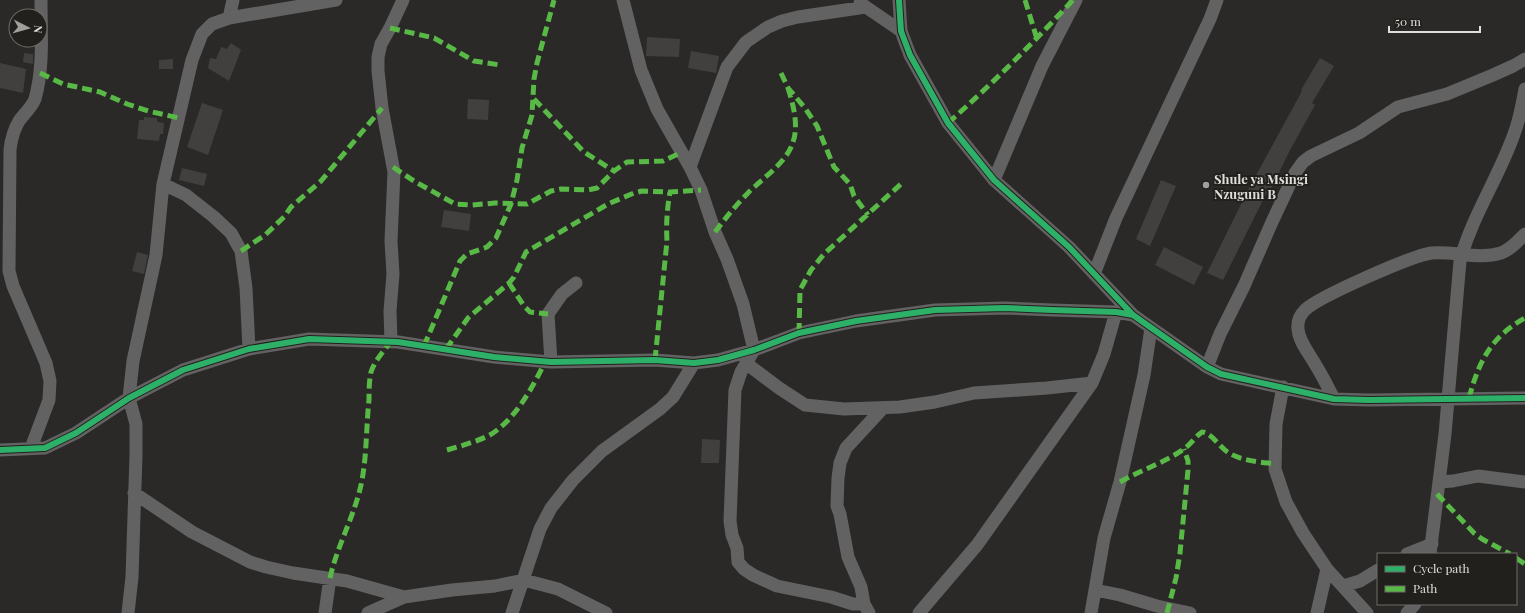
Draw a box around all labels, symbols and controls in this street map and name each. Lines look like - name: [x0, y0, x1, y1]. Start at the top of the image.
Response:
- north arrow: [8, 8, 48, 48]
- scale bar: [1389, 8, 1480, 34]
- text: 50 m: [1395, 13, 1421, 29]
- text: N: [31, 24, 46, 34]
- place label: Shule ya Msingi Nzuguni B: [1214, 170, 1308, 202]
- marker: Shule ya Msingi Nzuguni B: [1201, 180, 1211, 190]
- legend: [1377, 553, 1517, 605]
- text: Cycle path: [1413, 560, 1470, 576]
- text: Path: [1413, 580, 1437, 596]

